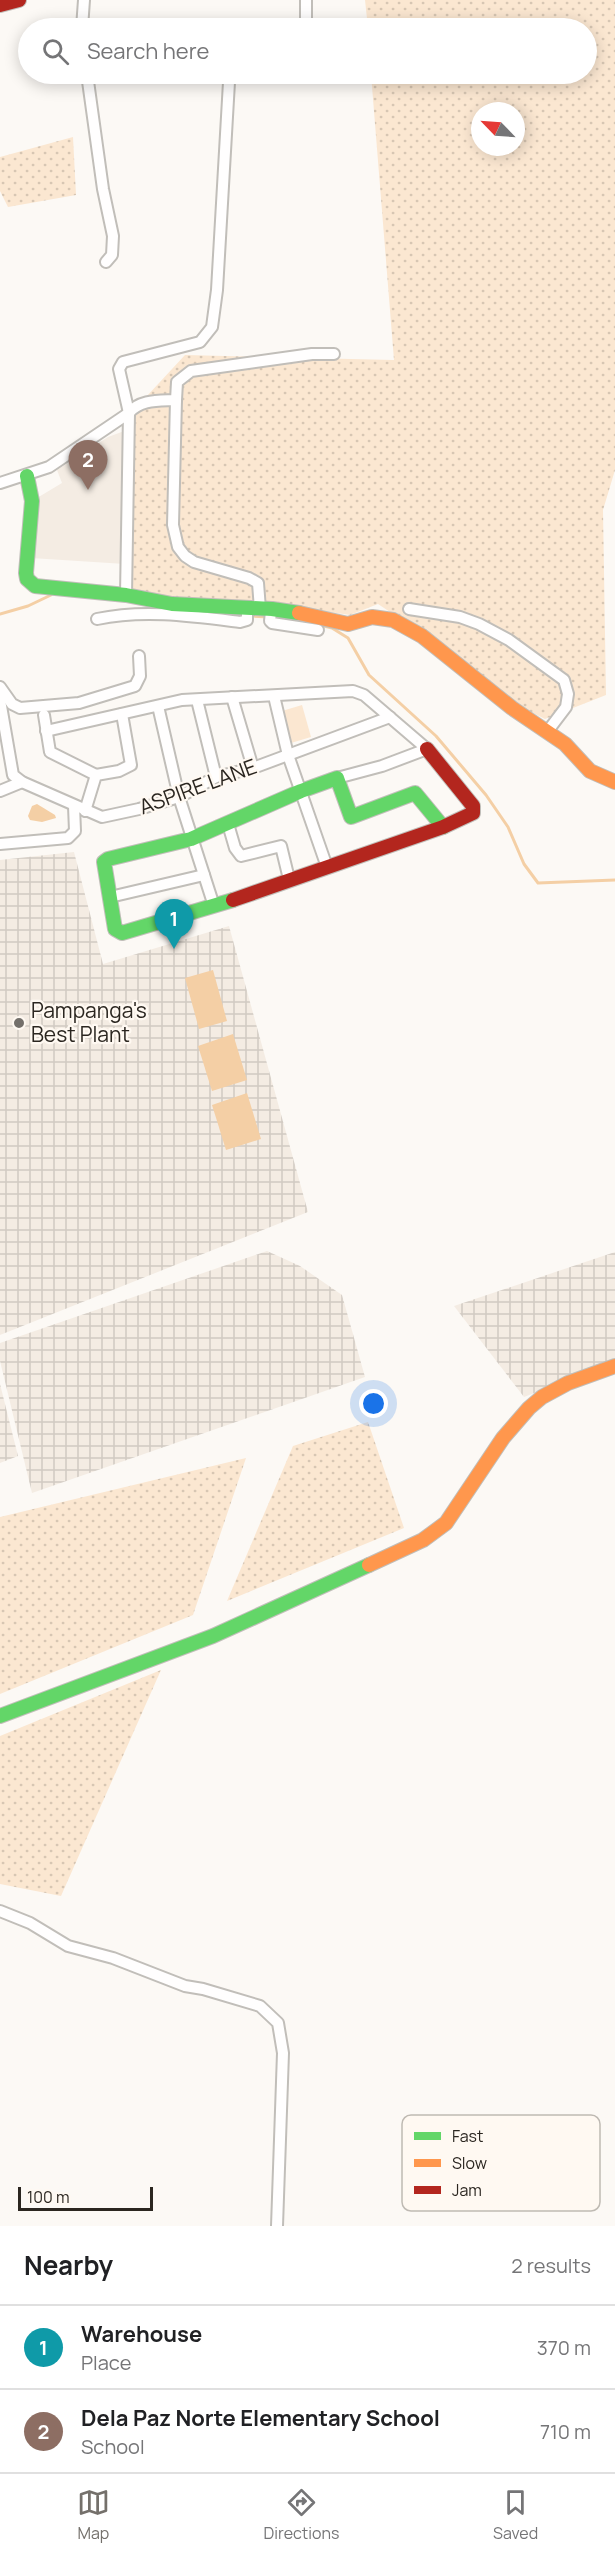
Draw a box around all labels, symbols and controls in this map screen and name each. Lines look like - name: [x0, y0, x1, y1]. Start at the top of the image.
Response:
- search box: [18, 18, 597, 84]
- icon: search: [39, 35, 72, 68]
- text: Search here: [87, 36, 209, 66]
- north arrow: [471, 102, 525, 156]
- pin: 2: [68, 440, 107, 490]
- street label: ASPIRE LANE: [135, 752, 260, 820]
- pin: 1: [154, 900, 194, 949]
- place label: Pampanga's Best Plant: [31, 996, 147, 1048]
- marker: Pampanga's Best Plant: [12, 1016, 26, 1030]
- your location: [359, 1389, 388, 1418]
- legend: [402, 2115, 600, 2211]
- text: Fast: [452, 2125, 483, 2147]
- text: Slow: [452, 2152, 487, 2174]
- text: Jam: [452, 2179, 482, 2201]
- scale bar: [18, 2184, 153, 2212]
- text: 100 m: [27, 2186, 70, 2208]
- text: Nearby: [24, 2247, 113, 2283]
- text: 2 results: [511, 2252, 591, 2279]
- text: Warehouse: [81, 2319, 202, 2349]
- text: 1: [39, 2334, 48, 2361]
- text: 370 m: [537, 2334, 591, 2361]
- text: Place: [81, 2349, 131, 2376]
- text: Dela Paz Norte Elementary School: [81, 2403, 440, 2433]
- text: 2: [38, 2418, 49, 2445]
- text: 710 m: [540, 2418, 591, 2445]
- text: School: [81, 2433, 145, 2460]
- tab: Map: [77, 2486, 110, 2544]
- tab: Directions: [264, 2486, 339, 2544]
- tab: Saved: [493, 2486, 538, 2544]

